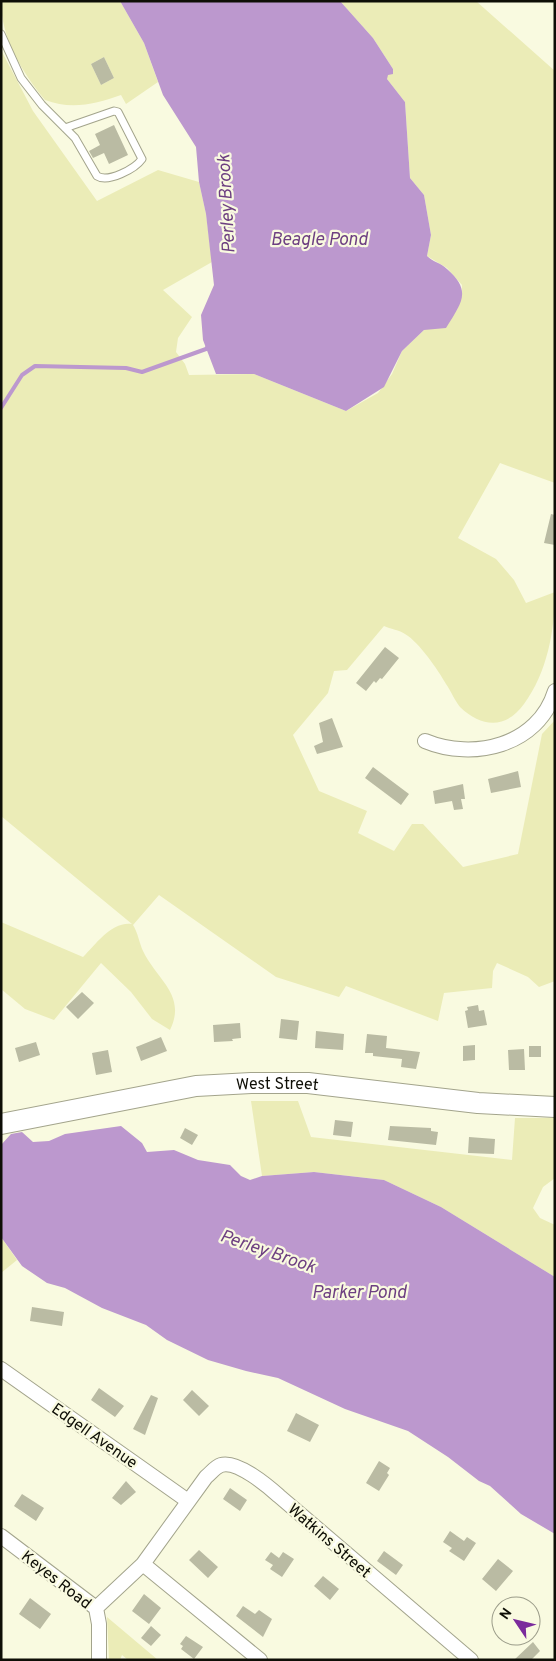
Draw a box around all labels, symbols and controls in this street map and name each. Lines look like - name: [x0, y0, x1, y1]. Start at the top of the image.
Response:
- water label: Perley Brook: [213, 153, 242, 254]
- water label: Beagle Pond: [271, 229, 369, 252]
- street label: West Street: [235, 1075, 320, 1096]
- water label: Perley Brook: [217, 1225, 319, 1280]
- water label: Parker Pond: [312, 1282, 408, 1305]
- street label: Edgell Avenue: [47, 1400, 141, 1474]
- street label: Watkins Street: [283, 1500, 374, 1583]
- street label: Keyes Road: [17, 1547, 95, 1614]
- north arrow: [491, 1596, 541, 1646]
- text: N: [497, 1605, 516, 1623]

